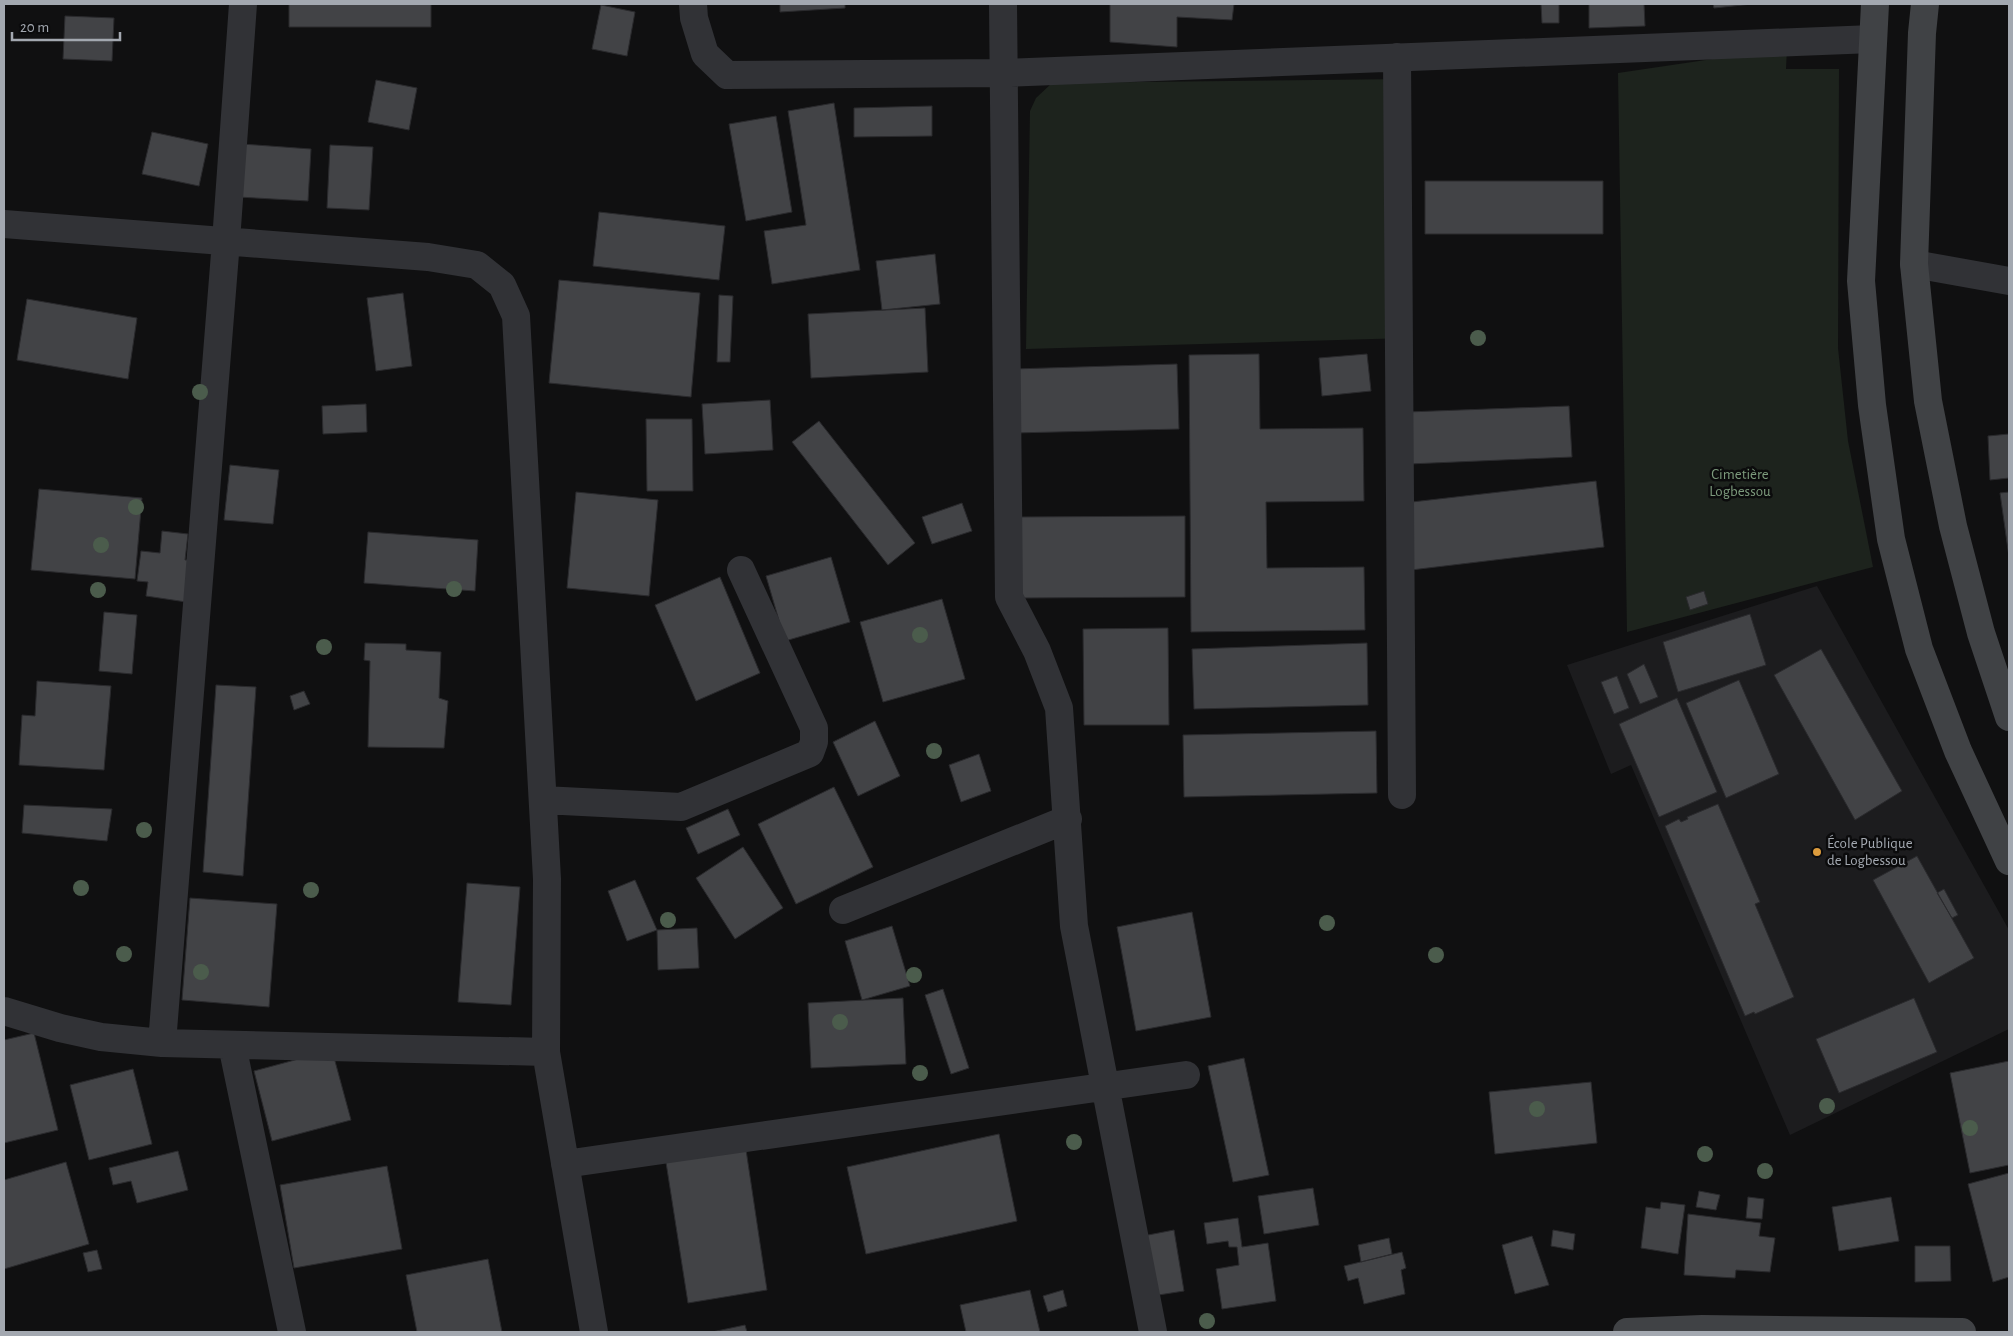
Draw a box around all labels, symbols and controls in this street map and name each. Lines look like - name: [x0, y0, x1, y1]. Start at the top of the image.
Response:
- scale bar: [12, 10, 120, 42]
- text: 20 m: [20, 20, 49, 35]
- park label: Cimetière Logbessou: [1709, 467, 1771, 499]
- place label: École Publique de Logbessou: [1827, 834, 1913, 868]
- marker: École Publique de Logbessou: [1811, 846, 1823, 858]

